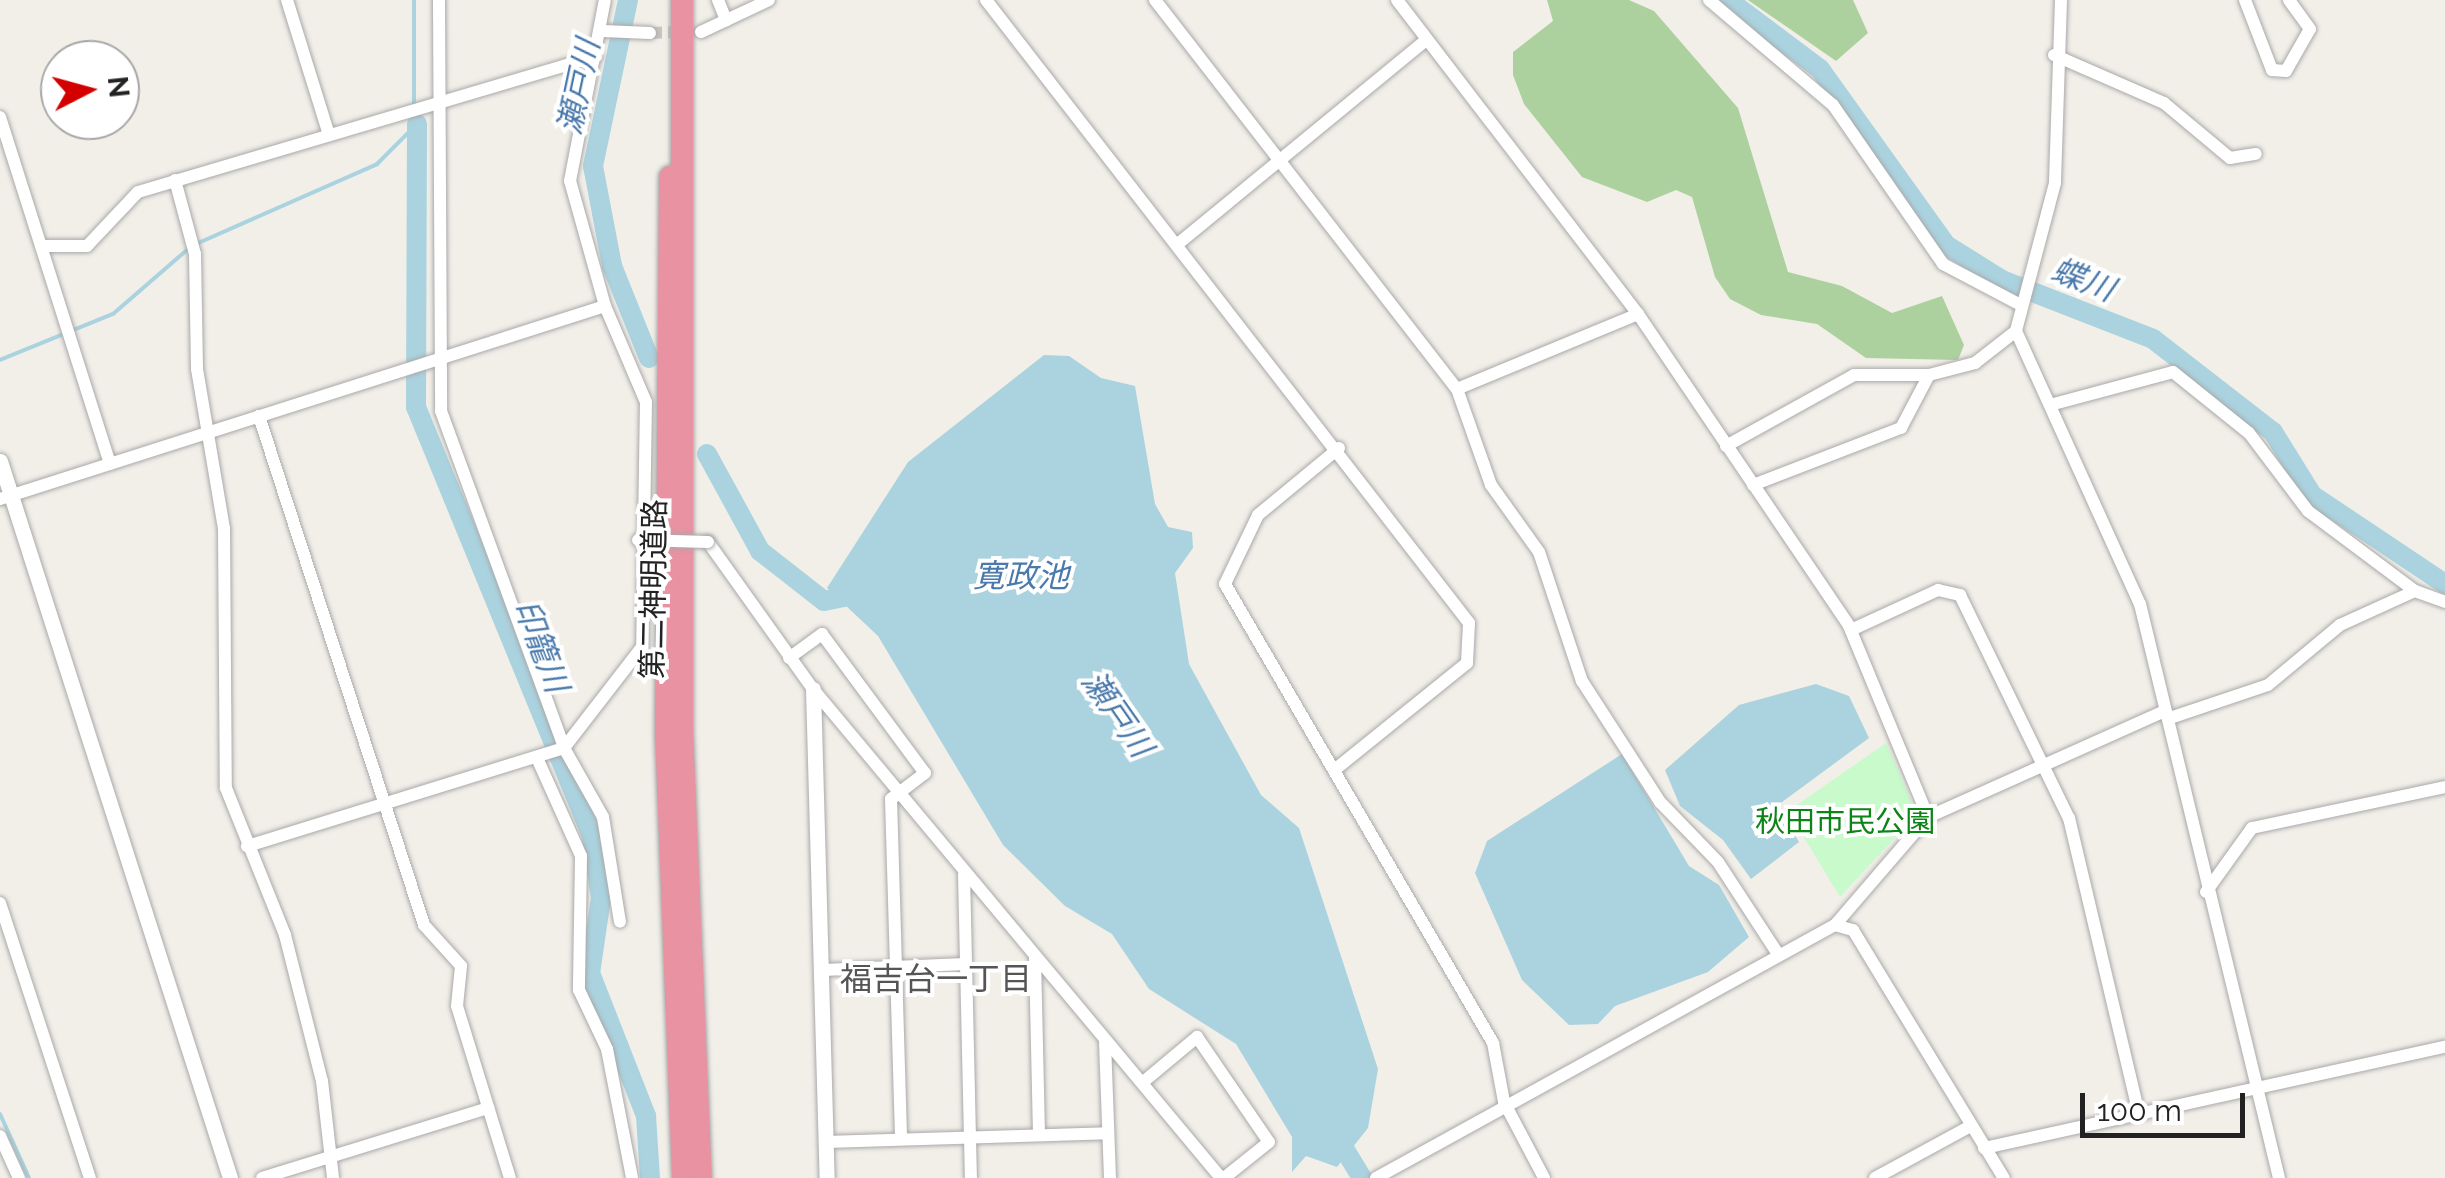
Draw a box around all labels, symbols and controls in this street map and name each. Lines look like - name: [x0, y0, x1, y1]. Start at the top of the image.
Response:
- water label: 瀬戸川: [550, 36, 608, 138]
- north arrow: [40, 40, 140, 140]
- text: N: [101, 75, 136, 99]
- water label: 蝶川: [2046, 251, 2120, 309]
- street label: 第二神明道路: [634, 499, 674, 679]
- water label: 寛政池: [973, 557, 1069, 595]
- water label: 印籠川: [506, 594, 576, 698]
- water label: 瀬戸川: [1074, 664, 1160, 764]
- park label: 秋田市民公園: [1755, 804, 1935, 840]
- district label: 福吉台一丁目: [840, 960, 1032, 998]
- scale bar: [2085, 1073, 2250, 1135]
- text: 100 m: [2097, 1093, 2182, 1128]

